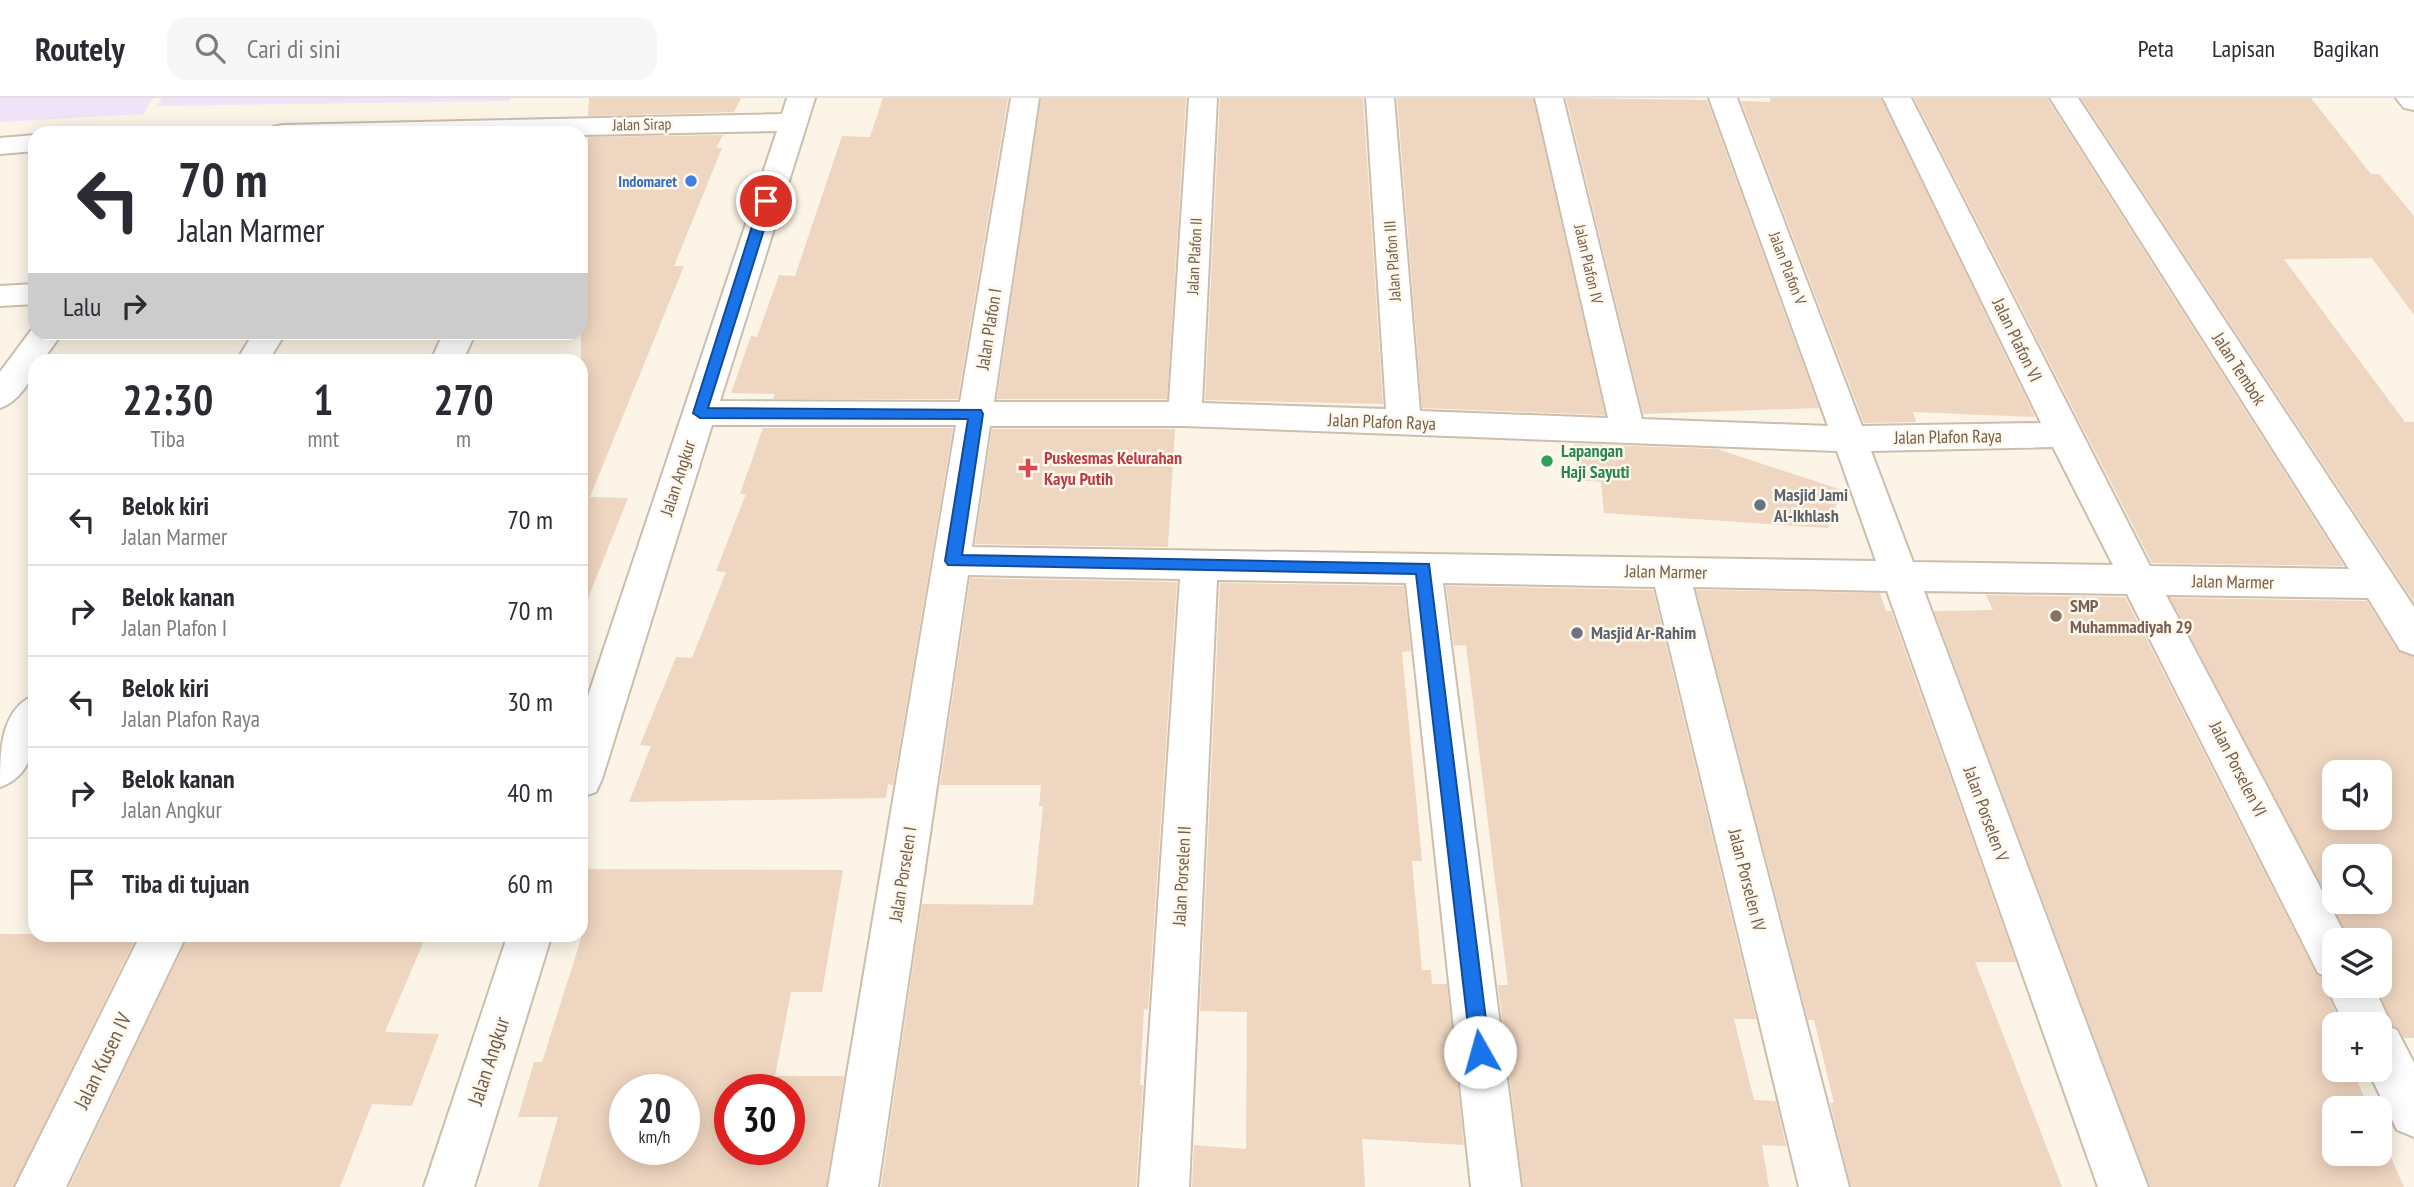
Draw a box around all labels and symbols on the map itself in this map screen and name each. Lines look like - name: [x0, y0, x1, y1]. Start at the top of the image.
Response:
- street label: Jalan Sirap: [611, 113, 672, 135]
- place label: Indomaret: [618, 171, 677, 191]
- pin: [736, 171, 796, 231]
- marker: Indomaret: [683, 173, 699, 189]
- street label: Jalan Plafon II: [1182, 217, 1206, 296]
- street label: Jalan Plafon III: [1379, 220, 1405, 303]
- street label: Jalan Plafon IV: [1570, 222, 1608, 306]
- street label: Jalan Plafon V: [1765, 228, 1811, 308]
- street label: Jalan Plafon I: [971, 286, 1006, 372]
- street label: Jalan Plafon VI: [1987, 293, 2048, 385]
- street label: Jalan Tembok: [2207, 327, 2271, 409]
- street label: Jalan Plafon Raya: [1327, 408, 1436, 435]
- street label: Jalan Plafon Raya: [1893, 424, 2002, 449]
- street label: Jalan Angkur: [654, 437, 701, 519]
- place label: Lapangan Haji Sayuti: [1561, 439, 1630, 483]
- place label: Puskesmas Kelurahan Kayu Putih: [1044, 446, 1182, 490]
- marker: Lapangan Haji Sayuti: [1539, 453, 1555, 469]
- marker: Puskesmas Kelurahan Kayu Putih: [1018, 458, 1038, 478]
- place label: Masjid Jami Al-Ikhlash: [1773, 483, 1848, 527]
- marker: Masjid Jami Al-Ikhlash: [1752, 497, 1768, 513]
- street label: Jalan Marmer: [1624, 559, 1707, 584]
- street label: Jalan Marmer: [2191, 569, 2274, 594]
- place label: SMP Muhammadiyah 29: [2070, 594, 2192, 638]
- marker: SMP Muhammadiyah 29: [2048, 608, 2064, 624]
- place label: Masjid Ar-Rahim: [1591, 621, 1696, 644]
- marker: Masjid Ar-Rahim: [1569, 625, 1585, 641]
- street label: Jalan Porselen VI: [2204, 716, 2272, 820]
- street label: Jalan Porselen V: [1958, 762, 2015, 865]
- street label: Jalan Porselen I: [883, 825, 921, 924]
- street label: Jalan Porselen II: [1167, 825, 1196, 928]
- street label: Jalan Porselen IV: [1723, 825, 1771, 934]
- street label: Jalan Kusen IV: [67, 1008, 137, 1114]
- street label: Jalan Angkur: [461, 1013, 516, 1109]
- position arrow: [1443, 1015, 1517, 1089]
- speed limit sign: 30: [714, 1074, 805, 1165]

